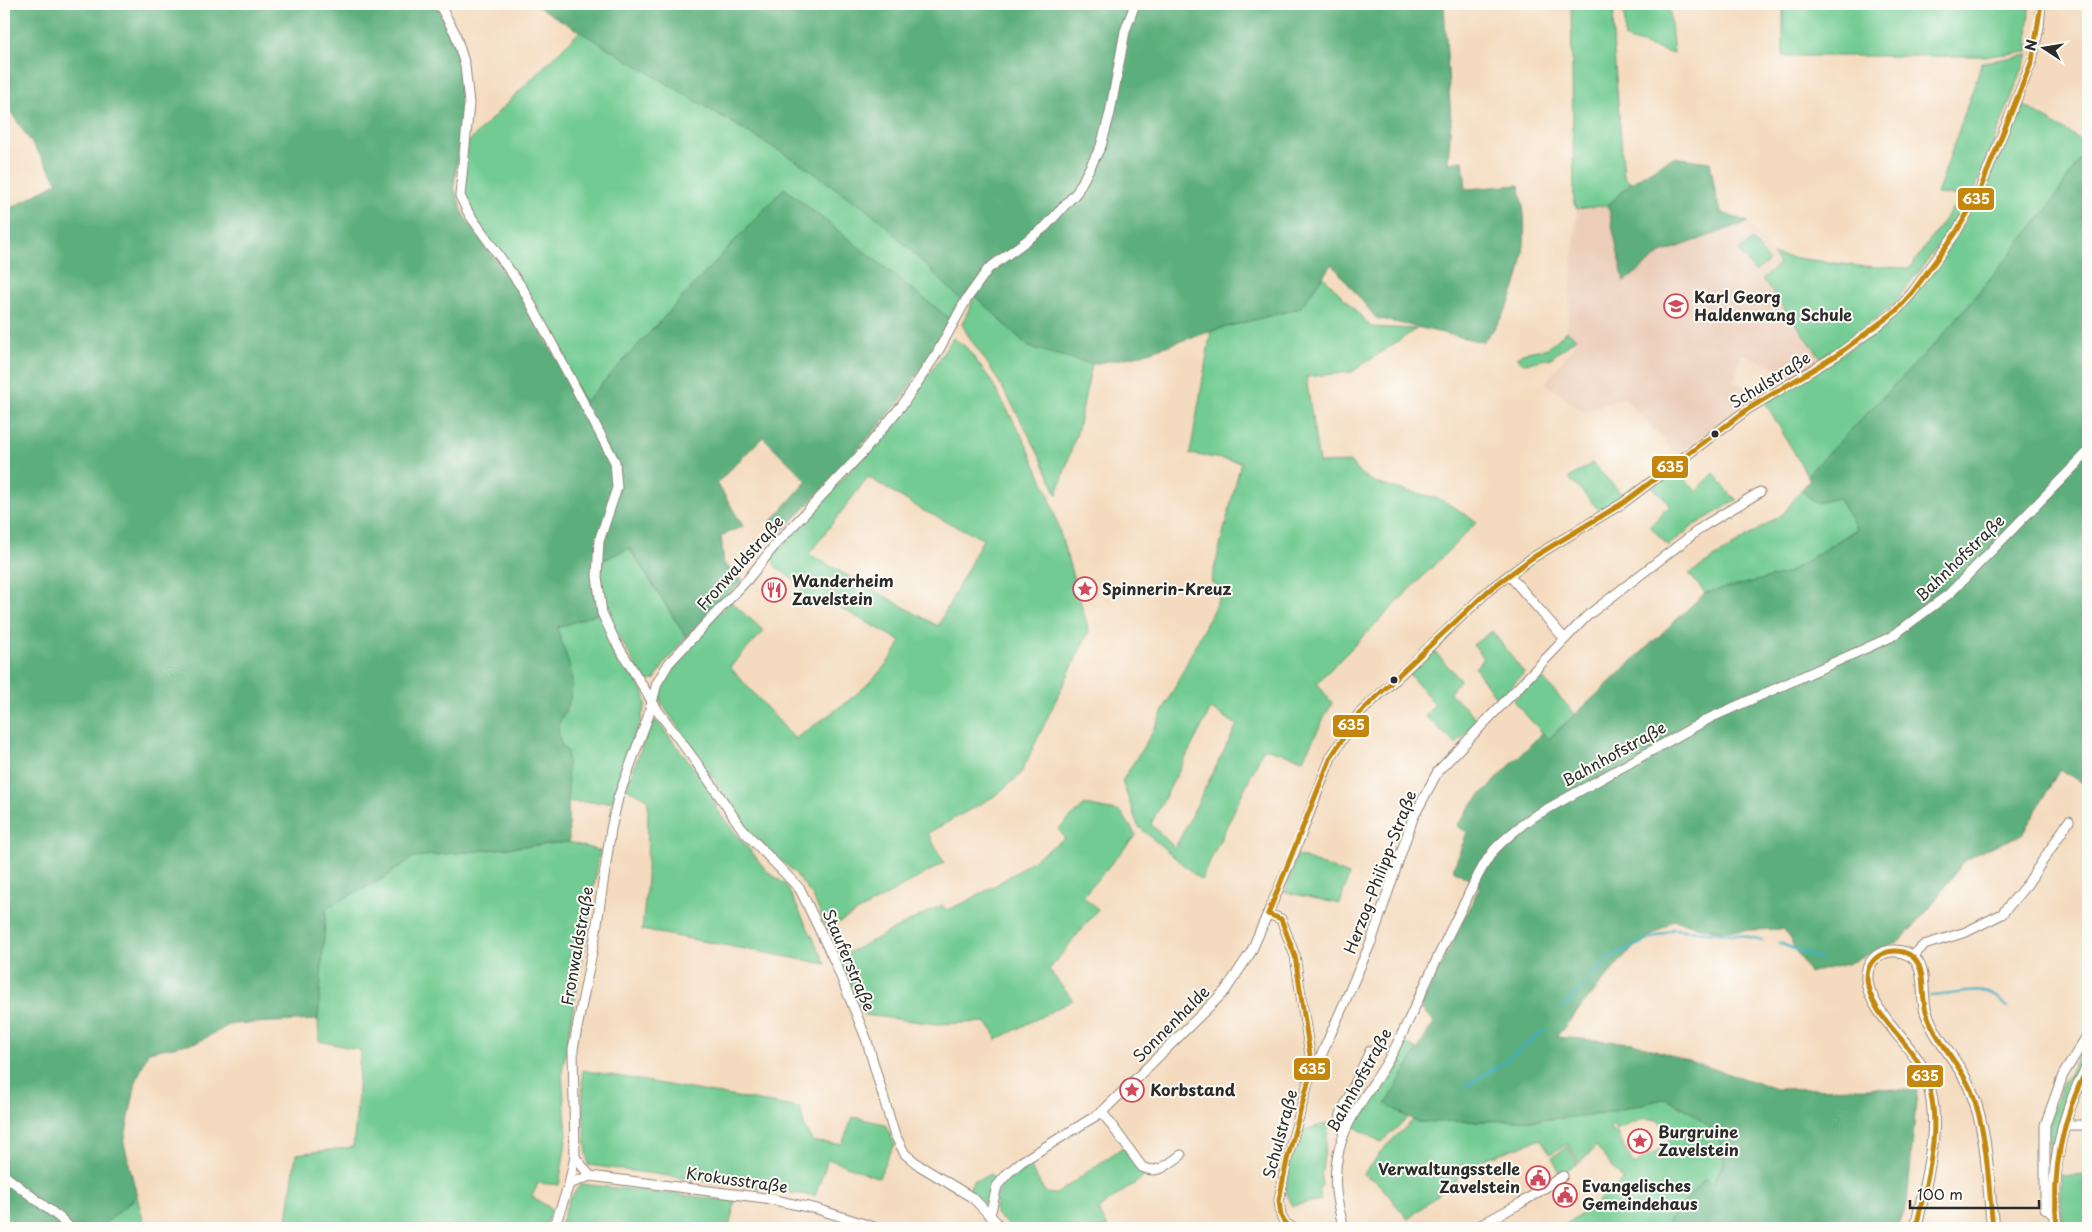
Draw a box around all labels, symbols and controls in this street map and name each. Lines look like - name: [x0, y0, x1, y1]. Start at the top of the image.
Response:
- north arrow: [2020, 22, 2070, 72]
- text: N: [2019, 38, 2042, 53]
- line badge: 635: [1957, 187, 1995, 211]
- text: 635: [1962, 188, 1990, 209]
- place label: Karl Georg Haldenwang Schule: [1694, 284, 1852, 326]
- school or university icon: Karl Georg Haldenwang Schule: [1663, 293, 1689, 319]
- street label: Schulstraße: [1724, 345, 1815, 414]
- unlabelled marker: [1710, 429, 1720, 439]
- line badge: 635: [1651, 455, 1689, 479]
- text: 635: [1656, 456, 1684, 477]
- street label: Bahnhofstraße: [1909, 508, 2009, 606]
- street label: Fronwaldstraße: [690, 510, 788, 615]
- place label: Wanderheim Zavelstein: [792, 568, 894, 610]
- place icon: Spinnerin-Kreuz: [1072, 576, 1098, 602]
- place label: Spinnerin-Kreuz: [1102, 576, 1232, 600]
- restaurant icon: Wanderheim Zavelstein: [761, 577, 787, 603]
- unlabelled marker: [1389, 675, 1399, 685]
- line badge: 635: [1332, 714, 1370, 738]
- text: 635: [1337, 714, 1365, 735]
- street label: Bahnhofstraße: [1557, 715, 1670, 792]
- street label: Herzog-Philipp-Straße: [1337, 786, 1421, 957]
- street label: Fronwaldstraße: [554, 884, 598, 1007]
- street label: Stauferstraße: [818, 905, 882, 1014]
- street label: Sonnenhalde: [1126, 979, 1214, 1067]
- street label: Bahnhofstraße: [1320, 1023, 1397, 1136]
- line badge: 635: [1293, 1057, 1331, 1081]
- text: 635: [1298, 1058, 1326, 1079]
- line badge: 635: [1906, 1064, 1944, 1088]
- text: 635: [1911, 1065, 1939, 1086]
- place icon: Korbstand: [1119, 1077, 1145, 1103]
- place label: Korbstand: [1150, 1077, 1236, 1101]
- street label: Schulstraße: [1256, 1086, 1302, 1181]
- place label: Burgruine Zavelstein: [1658, 1119, 1739, 1161]
- place icon: Burgruine Zavelstein: [1627, 1128, 1653, 1154]
- place label: Verwaltungsstelle Zavelstein: [1378, 1156, 1520, 1198]
- street label: Krokusstraße: [685, 1160, 790, 1198]
- public building icon: Verwaltungsstelle Zavelstein: [1525, 1165, 1551, 1191]
- place label: Evangelisches Gemeindehaus: [1582, 1173, 1698, 1215]
- scale bar: [1910, 1177, 2038, 1209]
- public building icon: Evangelisches Gemeindehaus: [1552, 1182, 1578, 1208]
- text: 100 m: [1917, 1182, 1963, 1205]

